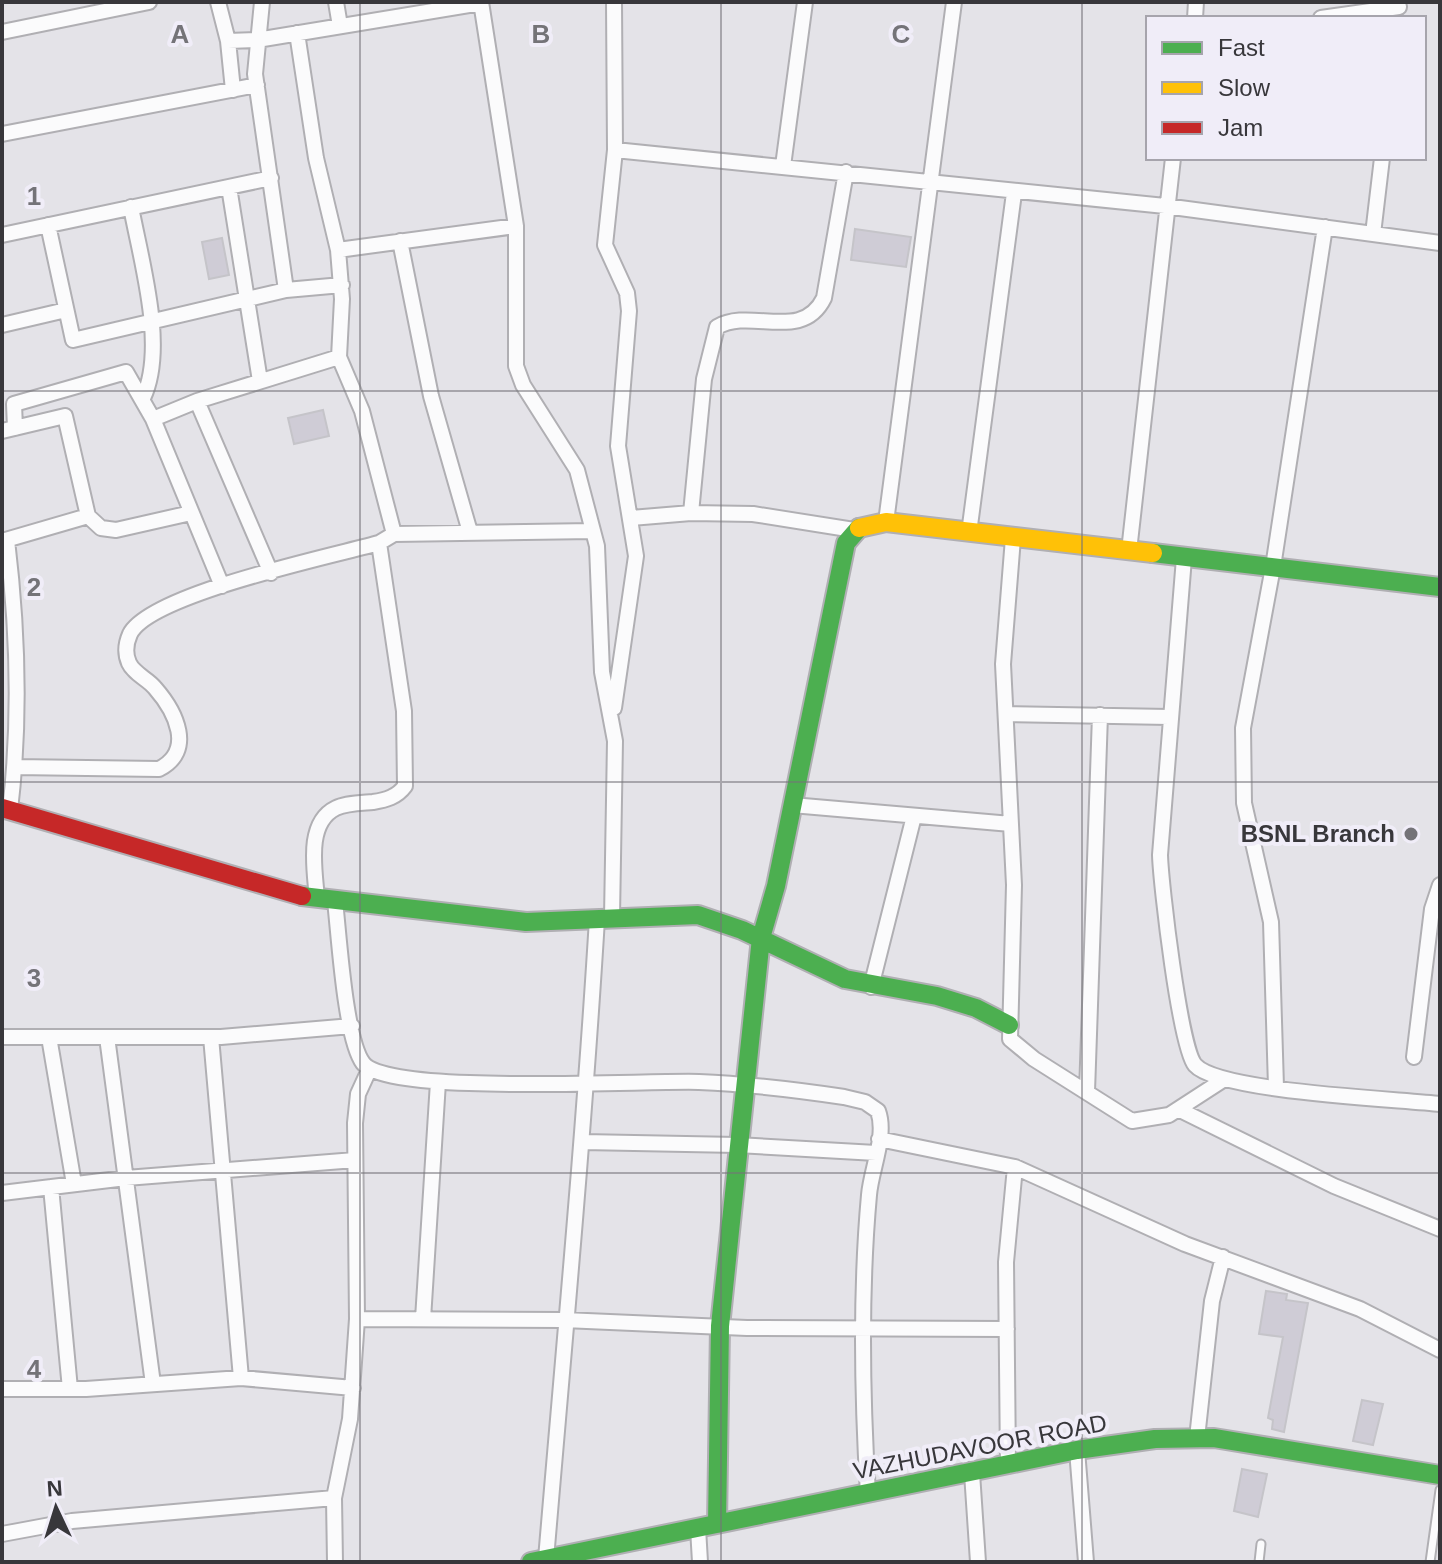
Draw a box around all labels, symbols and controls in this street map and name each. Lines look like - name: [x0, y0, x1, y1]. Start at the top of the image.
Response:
- legend: [1146, 16, 1426, 160]
- text: A: [171, 19, 190, 49]
- text: B: [532, 19, 550, 49]
- text: C: [892, 19, 911, 49]
- text: Fast: [1218, 34, 1265, 61]
- text: Slow: [1218, 74, 1271, 101]
- text: Jam: [1218, 114, 1263, 141]
- text: 1: [27, 181, 41, 211]
- text: 2: [27, 572, 41, 602]
- place label: BSNL Branch: [1241, 820, 1395, 847]
- marker: BSNL Branch: [1402, 825, 1420, 843]
- text: 3: [27, 963, 41, 993]
- text: 4: [27, 1354, 42, 1384]
- street label: VAZHUDAVOOR ROAD: [851, 1409, 1109, 1484]
- north arrow: [16, 1468, 96, 1548]
- text: N: [46, 1476, 63, 1502]

